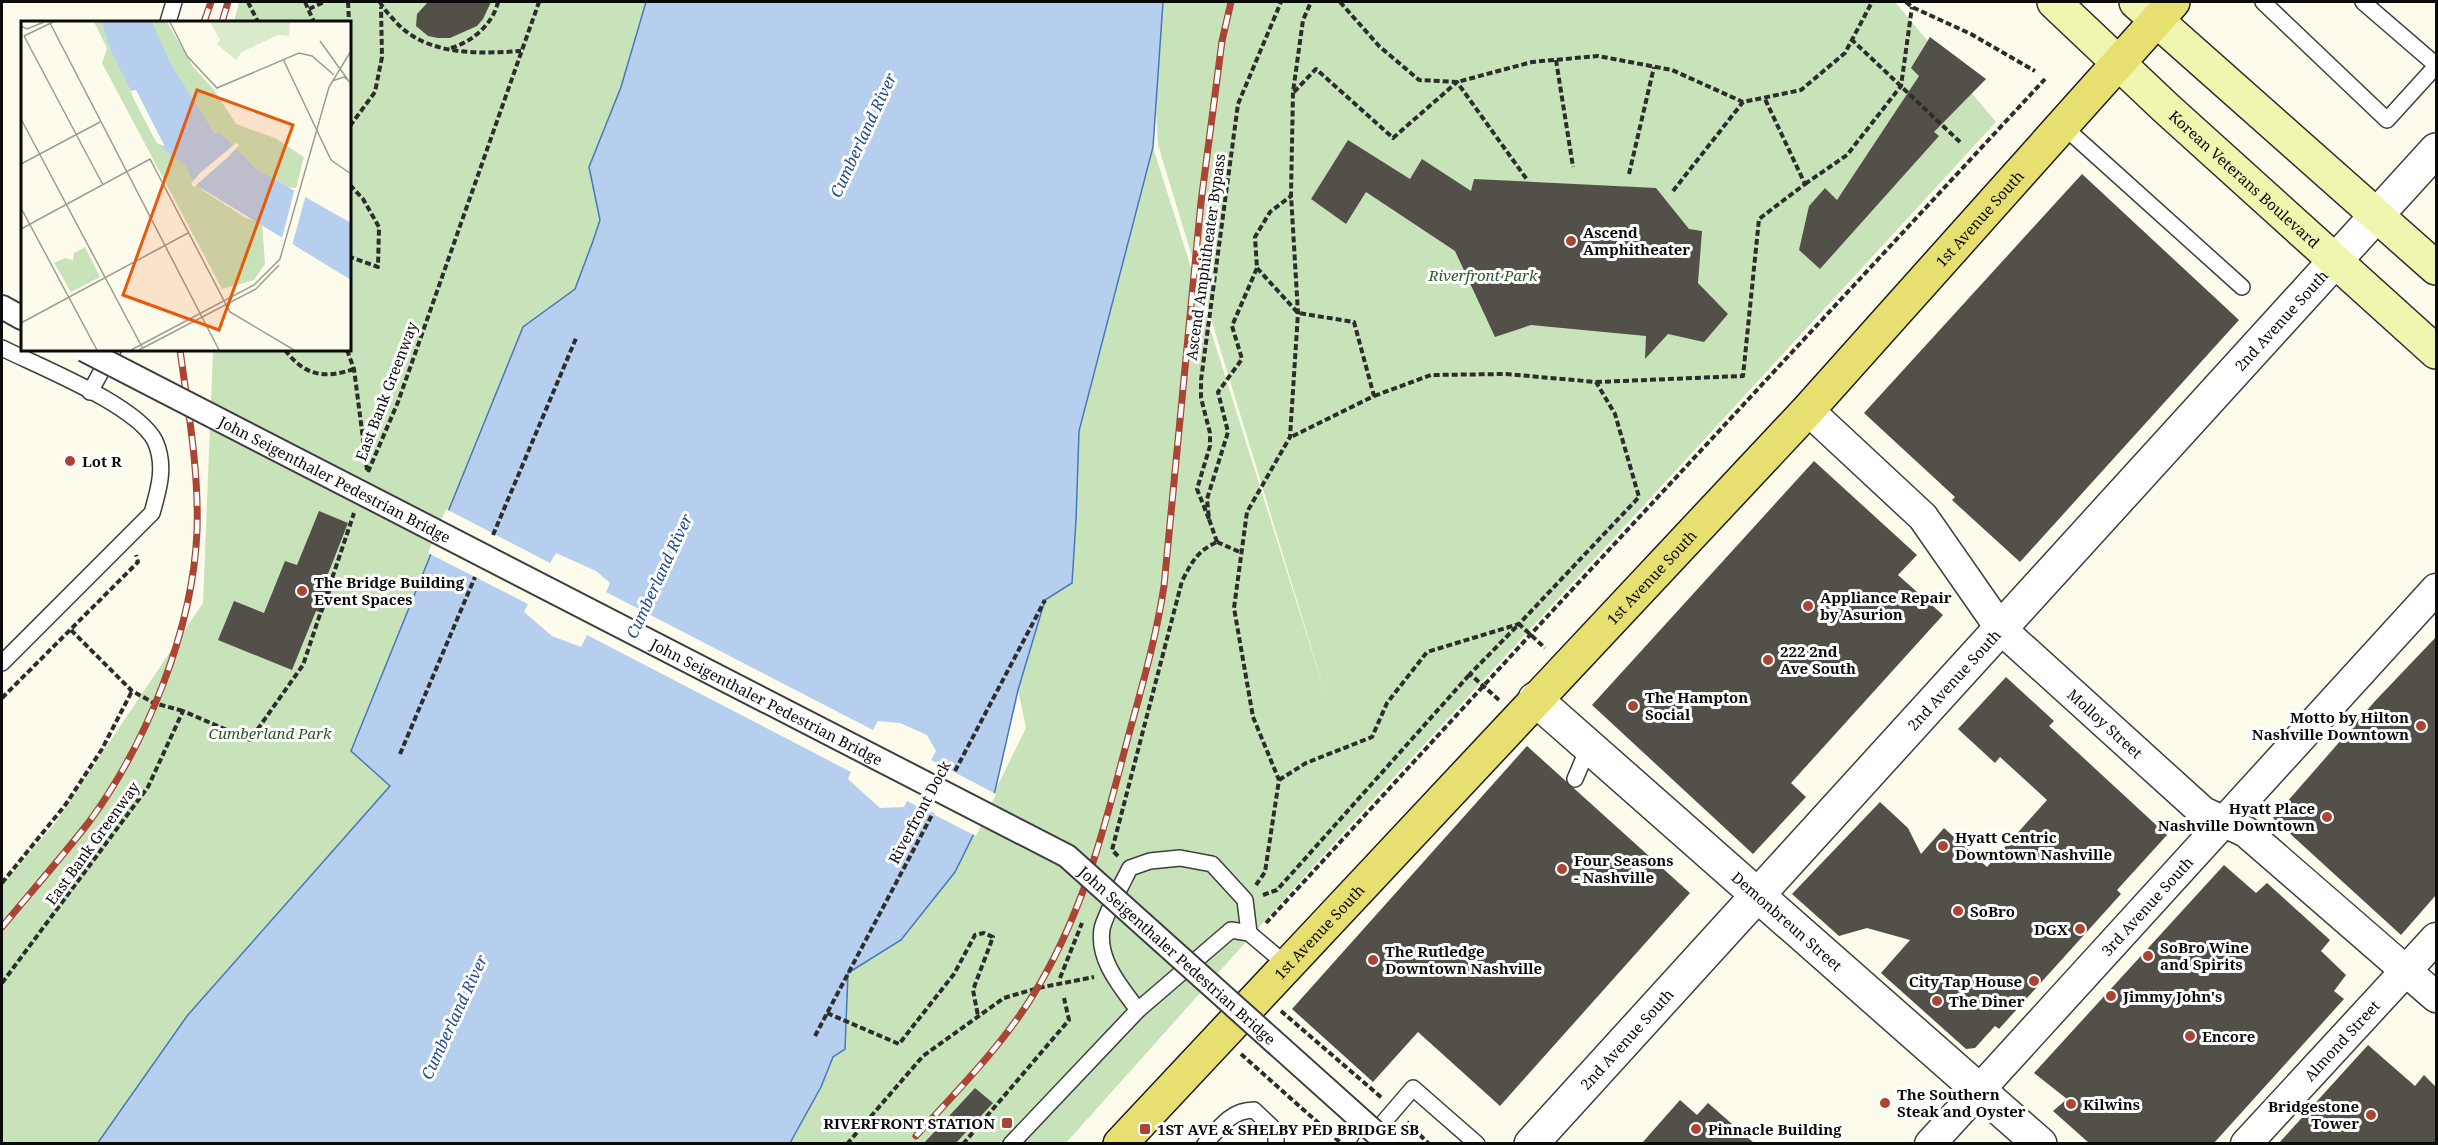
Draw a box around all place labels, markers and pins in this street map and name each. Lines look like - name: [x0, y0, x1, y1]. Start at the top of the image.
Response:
- place label: Ascend Amphitheater: [1583, 222, 1690, 259]
- marker: Ascend Amphitheater: [1564, 234, 1578, 248]
- place label: Lot R: [82, 451, 122, 471]
- marker: Lot R: [63, 454, 77, 468]
- place label: The Bridge Building Event Spaces: [314, 572, 465, 609]
- marker: The Bridge Building Event Spaces: [295, 584, 309, 598]
- place label: Appliance Repair by Asurion: [1820, 587, 1952, 624]
- marker: Appliance Repair by Asurion: [1801, 599, 1815, 613]
- place label: 222 2nd Ave South: [1780, 641, 1856, 678]
- marker: 222 2nd Ave South: [1761, 653, 1775, 667]
- place label: The Hampton Social: [1645, 687, 1748, 724]
- marker: The Hampton Social: [1626, 699, 1640, 713]
- place label: Motto by Hilton Nashville Downtown: [2252, 707, 2409, 744]
- marker: Motto by Hilton Nashville Downtown: [2414, 719, 2428, 733]
- place label: Hyatt Place Nashville Downtown: [2158, 798, 2315, 835]
- marker: Hyatt Place Nashville Downtown: [2320, 810, 2334, 824]
- place label: Hyatt Centric Downtown Nashville: [1955, 827, 2112, 864]
- marker: Hyatt Centric Downtown Nashville: [1936, 839, 1950, 853]
- place label: Four Seasons - Nashville: [1574, 850, 1674, 887]
- marker: Four Seasons - Nashville: [1555, 862, 1569, 876]
- place label: SoBro: [1970, 901, 2015, 921]
- marker: SoBro: [1951, 904, 1965, 918]
- place label: DGX: [2034, 919, 2068, 939]
- marker: DGX: [2073, 922, 2087, 936]
- place label: SoBro Wine and Spirits: [2160, 937, 2249, 974]
- place label: The Rutledge Downtown Nashville: [1385, 941, 1542, 978]
- marker: SoBro Wine and Spirits: [2141, 949, 2155, 963]
- marker: The Rutledge Downtown Nashville: [1366, 953, 1380, 967]
- place label: City Tap House: [1909, 971, 2022, 991]
- marker: City Tap House: [2027, 974, 2041, 988]
- place label: Jimmy John's: [2122, 986, 2222, 1006]
- marker: Jimmy John's: [2104, 989, 2118, 1003]
- place label: The Diner: [1949, 991, 2025, 1011]
- marker: The Diner: [1930, 994, 1944, 1008]
- place label: Encore: [2202, 1026, 2255, 1046]
- marker: Encore: [2183, 1029, 2197, 1043]
- place label: The Southern Steak and Oyster: [1897, 1084, 2026, 1121]
- place label: Kilwins: [2083, 1094, 2140, 1114]
- marker: The Southern Steak and Oyster: [1878, 1096, 1892, 1110]
- place label: Bridgestone Tower: [2268, 1096, 2359, 1133]
- marker: Kilwins: [2064, 1097, 2078, 1111]
- marker: Bridgestone Tower: [2364, 1108, 2378, 1122]
- place label: RIVERFRONT STATION: [823, 1113, 995, 1133]
- marker: RIVERFRONT STATION: [1000, 1116, 1014, 1130]
- place label: 1ST AVE & SHELBY PED BRIDGE SB: [1157, 1119, 1419, 1139]
- place label: Pinnacle Building: [1708, 1119, 1842, 1139]
- marker: 1ST AVE & SHELBY PED BRIDGE SB: [1138, 1122, 1152, 1136]
- marker: Pinnacle Building: [1689, 1122, 1703, 1136]

